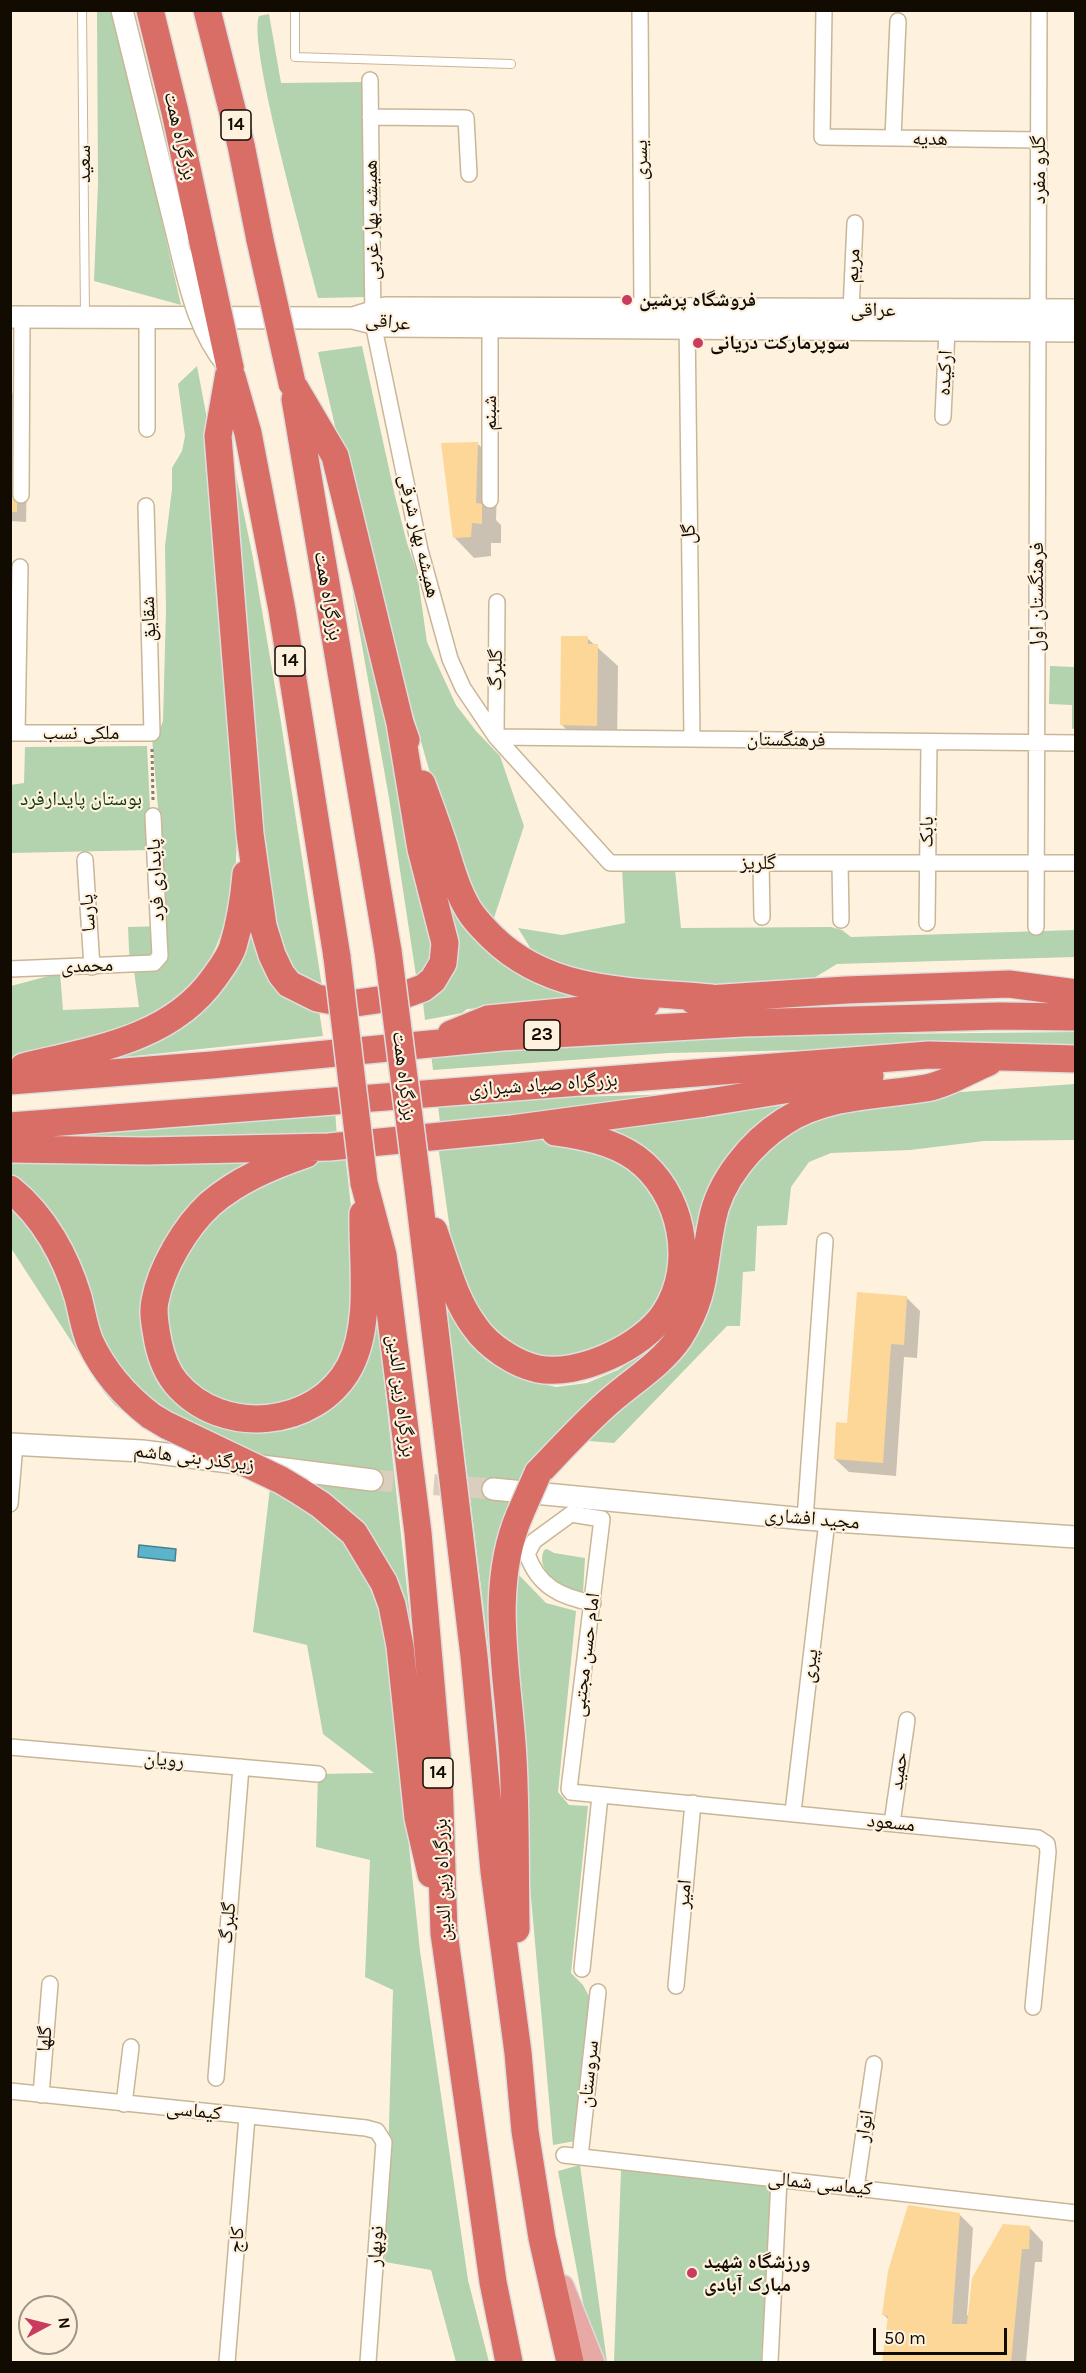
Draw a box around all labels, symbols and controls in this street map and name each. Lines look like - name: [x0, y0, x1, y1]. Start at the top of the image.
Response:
- street label: بزرگراه همت: [158, 89, 202, 183]
- road number: 14: [221, 110, 251, 140]
- street label: هدیه: [912, 127, 948, 151]
- street label: گلرو مفرد: [1027, 136, 1051, 204]
- street label: یسری: [629, 140, 653, 180]
- street label: سعید: [72, 145, 96, 183]
- street label: همیشه بهار غربی: [359, 159, 385, 281]
- street label: مریم: [840, 248, 866, 284]
- place label: فروشگاه پرشین: [639, 288, 756, 312]
- marker: فروشگاه پرشین: [620, 293, 634, 307]
- street label: عراقی: [850, 298, 896, 322]
- street label: عراقی: [364, 308, 412, 336]
- place label: سوپرمارکت دریانی: [710, 331, 850, 355]
- marker: سوپرمارکت دریانی: [691, 336, 705, 350]
- street label: ارکیده: [932, 350, 958, 396]
- street label: شبنم: [478, 395, 502, 431]
- street label: همیشه بهار شرقی: [393, 472, 445, 600]
- street label: گل: [677, 524, 701, 544]
- street label: فرهنگستان اول: [1025, 542, 1049, 652]
- street label: بزرگراه همت: [308, 550, 348, 642]
- street label: شقایق: [136, 596, 162, 642]
- road number: 14: [275, 646, 305, 676]
- street label: گلبرگ: [484, 649, 508, 691]
- street label: ملکی نسب: [43, 721, 119, 745]
- street label: فرهنگستان: [746, 727, 826, 753]
- park label: بوستان پایدارفرد: [20, 787, 142, 811]
- street label: بابک: [915, 816, 939, 848]
- street label: پایداری فرد: [142, 838, 170, 922]
- street label: گلریز: [740, 851, 776, 875]
- street label: پارسا: [75, 893, 101, 933]
- street label: محمدی: [60, 953, 114, 979]
- road number: 23: [524, 1020, 560, 1050]
- street label: بزرگراه همت: [387, 1030, 421, 1122]
- street label: بزرگراه صیاد شیرازی: [468, 1068, 618, 1102]
- street label: بزرگراه زین الدین: [382, 1333, 420, 1459]
- street label: زیرگذر بنی هاشم: [132, 1439, 256, 1477]
- street label: مجید افشاری: [763, 1503, 861, 1535]
- street label: امام حسن مجتبی: [566, 1591, 606, 1719]
- street label: پیری: [796, 1647, 824, 1685]
- street label: رویان: [143, 1746, 185, 1774]
- street label: حمید: [884, 1751, 914, 1791]
- road number: 14: [423, 1758, 453, 1788]
- street label: مسعود: [866, 1809, 916, 1837]
- street label: بزرگراه زین الدین: [429, 1818, 457, 1942]
- street label: امیر: [671, 1878, 697, 1910]
- street label: گلبرگ: [214, 1901, 242, 1945]
- street label: گلها: [32, 2025, 58, 2053]
- street label: سروستان: [574, 2039, 604, 2109]
- street label: کیماسی: [165, 2096, 223, 2126]
- street label: انوار: [851, 2108, 879, 2144]
- street label: کیماسی شمالی: [767, 2167, 873, 2201]
- street label: نوبهار: [363, 2225, 389, 2267]
- street label: کاج: [224, 2226, 250, 2254]
- place label: ورزشگاه شهید مبارک آبادی: [704, 2250, 811, 2297]
- marker: ورزشگاه شهید مبارک آبادی: [685, 2266, 699, 2280]
- north arrow: [18, 2295, 78, 2355]
- text: N: [54, 2316, 75, 2330]
- scale bar: [876, 2316, 1010, 2354]
- text: 50 m: [884, 2327, 926, 2349]

